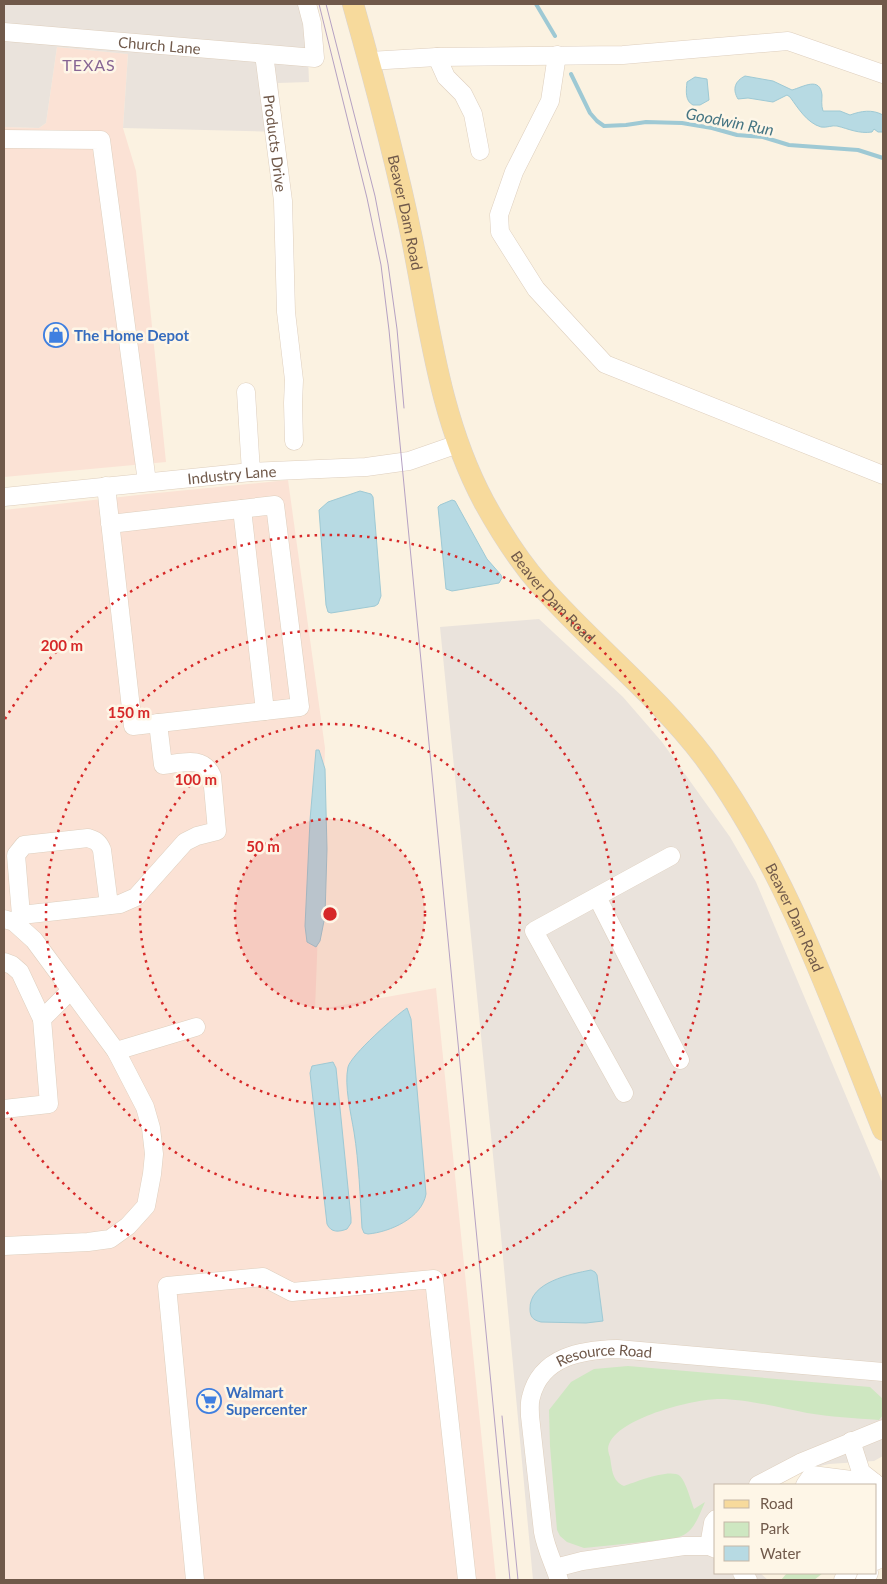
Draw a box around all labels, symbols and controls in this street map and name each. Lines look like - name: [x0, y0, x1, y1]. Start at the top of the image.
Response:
- street label: Church Lane: [117, 33, 202, 57]
- district label: TEXAS: [62, 55, 116, 74]
- street label: Products Drive: [260, 94, 291, 193]
- water label: Goodwin Run: [684, 103, 776, 139]
- street label: Beaver Dam Road: [384, 153, 427, 272]
- shop icon: The Home Depot: [43, 322, 69, 348]
- place label: The Home Depot: [74, 326, 189, 344]
- street label: Industry Lane: [187, 462, 277, 487]
- street label: Beaver Dam Road: [508, 547, 599, 646]
- text: 200 m: [41, 636, 83, 654]
- text: 150 m: [108, 703, 150, 721]
- text: 100 m: [175, 770, 217, 788]
- text: 50 m: [246, 837, 280, 855]
- street label: Beaver Dam Road: [762, 860, 828, 974]
- centre of rings: [321, 905, 339, 923]
- street label: Resource Road: [553, 1340, 653, 1370]
- place label: Walmart Supercenter: [226, 1383, 307, 1418]
- supermarket icon: Walmart Supercenter: [196, 1388, 222, 1414]
- legend: [714, 1484, 877, 1574]
- text: Road: [760, 1494, 793, 1512]
- text: Park: [760, 1519, 790, 1537]
- text: Water: [760, 1544, 801, 1562]

